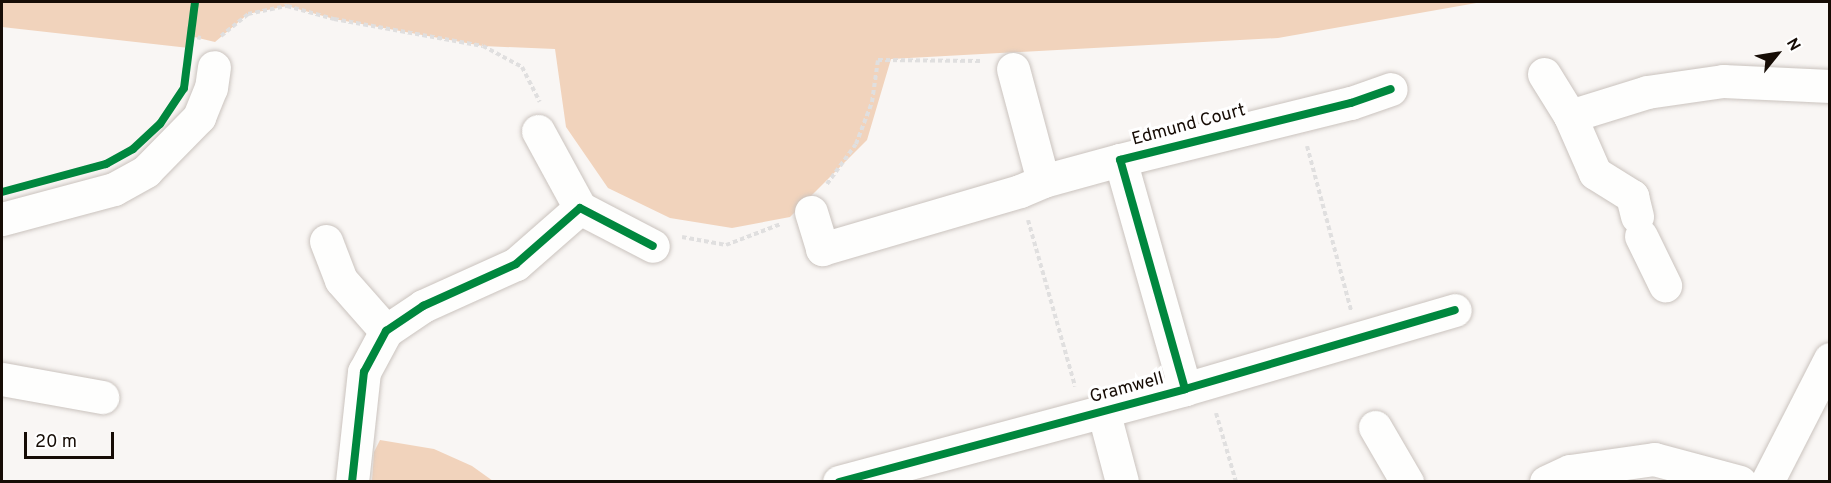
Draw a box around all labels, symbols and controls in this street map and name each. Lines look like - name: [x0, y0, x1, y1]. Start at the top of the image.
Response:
- north arrow: [1747, 24, 1807, 84]
- text: N: [1781, 35, 1804, 55]
- street label: Edmund Court: [1130, 100, 1248, 152]
- street label: Gramwell: [1088, 369, 1166, 409]
- scale bar: [27, 420, 117, 458]
- text: 20 m: [35, 431, 77, 454]

